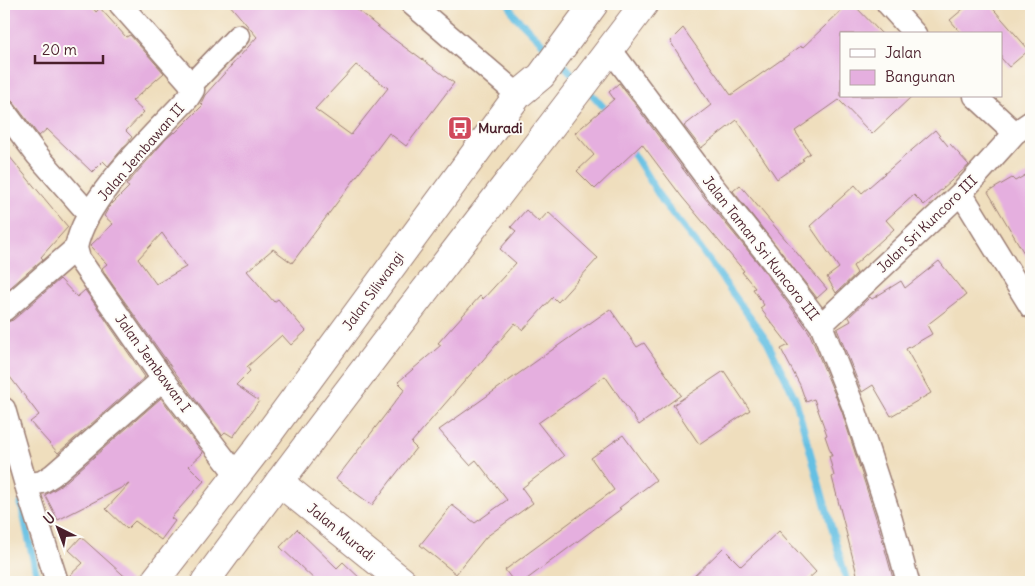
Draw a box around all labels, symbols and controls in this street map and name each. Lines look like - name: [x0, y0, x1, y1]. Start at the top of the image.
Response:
- scale bar: [35, 32, 102, 64]
- legend: [840, 32, 1002, 98]
- text: 20 m: [42, 40, 77, 59]
- text: Jalan: [885, 43, 922, 62]
- text: Bangunan: [885, 67, 955, 86]
- street label: Jalan Jembawan II: [94, 100, 188, 204]
- bus stop icon: Muradi: [447, 115, 473, 141]
- place label: Muradi: [478, 119, 522, 137]
- street label: Jalan Taman Sri Kuncoro III: [699, 172, 823, 324]
- street label: Jalan Sri Kuncoro III: [873, 172, 981, 276]
- street label: Jalan Siliwangi: [338, 248, 408, 334]
- street label: Jalan Jembawan I: [111, 310, 195, 416]
- street label: Jalan Muradi: [303, 499, 379, 565]
- north arrow: [32, 504, 82, 554]
- text: U: [40, 508, 59, 528]

